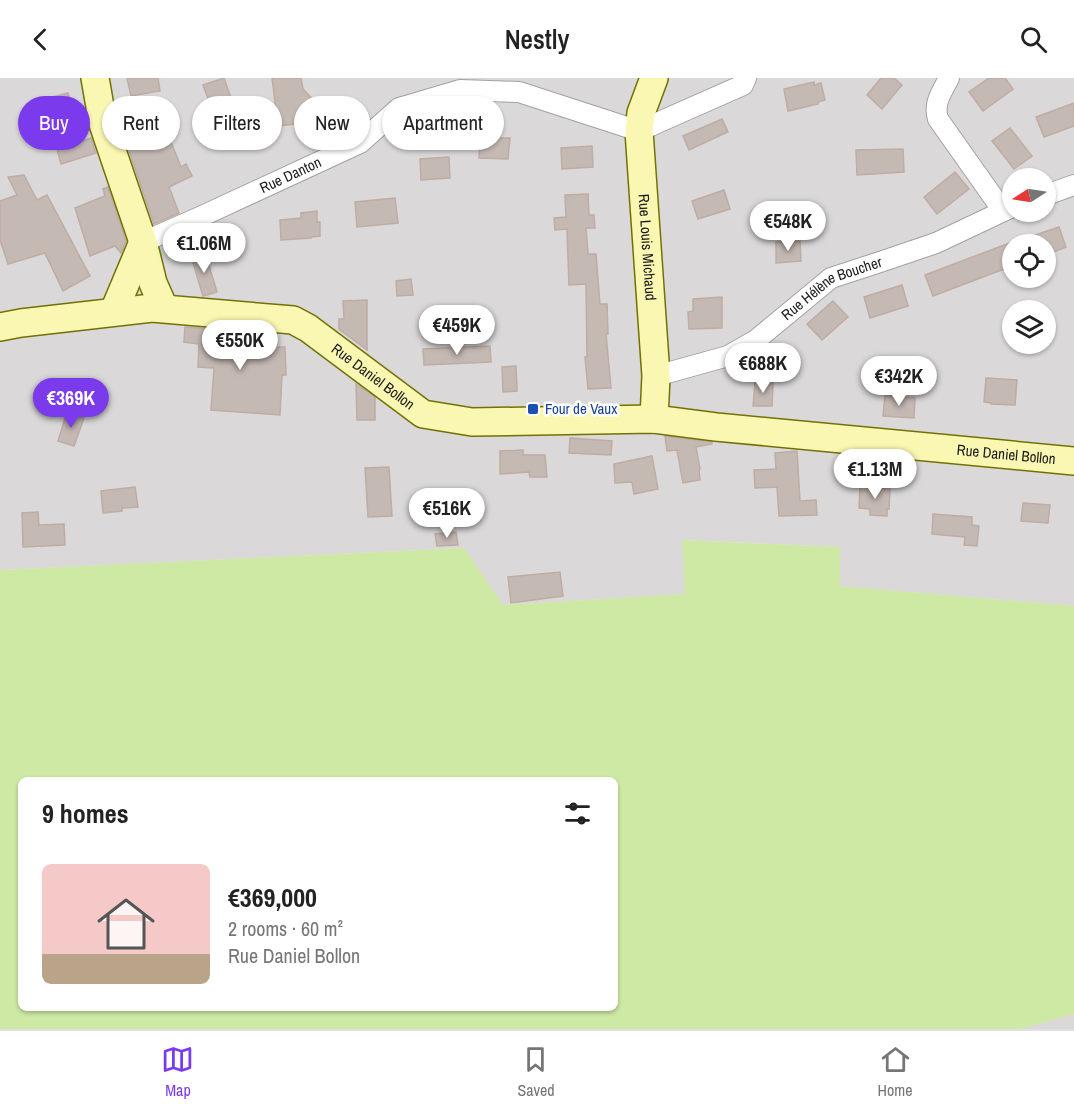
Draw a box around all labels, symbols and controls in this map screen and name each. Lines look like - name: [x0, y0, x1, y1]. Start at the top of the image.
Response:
- text: Nestly: [505, 21, 569, 57]
- icon: back: [24, 23, 57, 56]
- icon: search: [1017, 23, 1050, 56]
- chip: Buy: [18, 96, 90, 150]
- chip: Rent: [102, 96, 180, 150]
- chip: Filters: [192, 96, 282, 150]
- chip: New: [294, 96, 370, 150]
- chip: Apartment: [382, 96, 504, 150]
- street label: Rue Danton: [256, 151, 325, 198]
- north arrow: [1002, 168, 1056, 222]
- map controls: [1002, 168, 1056, 354]
- street label: Rue Louis Michaud: [633, 193, 662, 301]
- pin: €548K: [746, 201, 830, 252]
- text: €548K: [764, 207, 812, 234]
- pin: €1.06M: [155, 223, 253, 274]
- text: €1.06M: [177, 229, 231, 256]
- button: locate: [1002, 234, 1056, 288]
- street label: Rue Hélène Boucher: [777, 251, 884, 325]
- button: layers: [1002, 300, 1056, 354]
- pin: €459K: [415, 305, 499, 356]
- text: €459K: [433, 311, 481, 338]
- pin: €550K: [198, 320, 282, 371]
- text: €550K: [216, 326, 264, 353]
- street label: Rue Daniel Bollon: [327, 338, 419, 414]
- pin: €688K: [721, 343, 805, 394]
- text: €688K: [739, 349, 787, 376]
- pin: €342K: [857, 356, 941, 407]
- text: €342K: [875, 362, 923, 389]
- pin: €369K: [29, 378, 113, 429]
- text: €369K: [47, 384, 95, 411]
- place label: Four de Vaux: [545, 398, 618, 419]
- marker: Four de Vaux: [526, 402, 540, 416]
- street label: Rue Daniel Bollon: [956, 439, 1057, 469]
- pin: €1.13M: [826, 449, 924, 500]
- text: €1.13M: [848, 455, 902, 482]
- pin: €516K: [405, 488, 489, 539]
- text: €516K: [423, 494, 471, 521]
- text: 9 homes: [42, 796, 129, 831]
- icon: filters: [561, 797, 594, 830]
- text: €369,000: [228, 880, 317, 915]
- icon: home: [90, 888, 162, 960]
- text: 2 rooms · 60 m²: [228, 915, 343, 942]
- text: Rue Daniel Bollon: [228, 942, 360, 969]
- tab: Map: [161, 1043, 194, 1101]
- tab: Saved: [517, 1043, 555, 1101]
- tab: Home: [878, 1043, 913, 1101]

